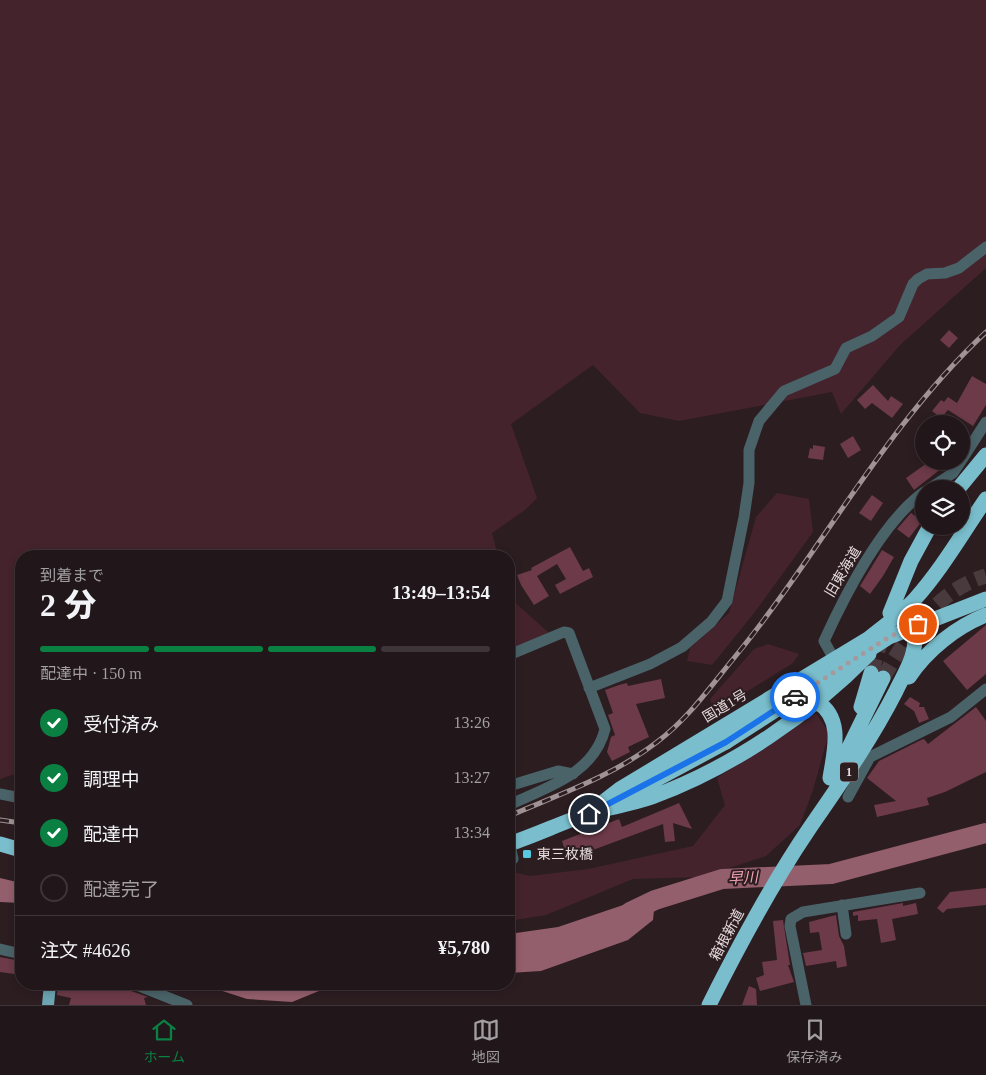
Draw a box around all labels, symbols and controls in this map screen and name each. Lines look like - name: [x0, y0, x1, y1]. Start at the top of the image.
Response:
- map controls: [915, 415, 970, 535]
- button: locate: [915, 415, 970, 470]
- button: layers: [915, 480, 970, 535]
- street label: 旧東海道: [822, 544, 864, 600]
- text: 到着まで: [40, 567, 104, 584]
- text: 13:49–13:54: [392, 582, 490, 603]
- text: 2 分: [40, 587, 96, 623]
- pin: [897, 603, 939, 645]
- icon: bag: [904, 610, 932, 638]
- text: 配達中 · 150 m: [40, 665, 142, 682]
- courier: [770, 672, 820, 722]
- icon: car: [781, 683, 809, 711]
- street label: 国道1号: [700, 687, 750, 725]
- icon: check: [40, 709, 68, 737]
- text: 受付済み: [83, 714, 159, 735]
- text: 13:26: [454, 714, 490, 731]
- road number: 1: [840, 762, 858, 782]
- icon: check: [40, 764, 68, 792]
- text: 調理中: [83, 769, 140, 790]
- text: 13:27: [454, 769, 490, 786]
- pin: [568, 793, 610, 835]
- icon: home: [575, 800, 603, 828]
- icon: check: [40, 819, 68, 847]
- text: 配達中: [83, 824, 140, 845]
- text: 13:34: [454, 824, 490, 841]
- place label: 東三枚橋: [537, 846, 593, 862]
- marker: 東三枚橋: [521, 848, 533, 860]
- water label: 早川: [728, 869, 760, 887]
- text: 配達完了: [83, 879, 159, 900]
- street label: 箱根新道: [707, 907, 747, 963]
- text: ¥5,780: [438, 937, 490, 958]
- text: 注文 #4626: [40, 940, 130, 961]
- tab: ホーム: [143, 1016, 185, 1066]
- tab: 地図: [472, 1016, 500, 1066]
- tab: 保存済み: [787, 1016, 843, 1066]

